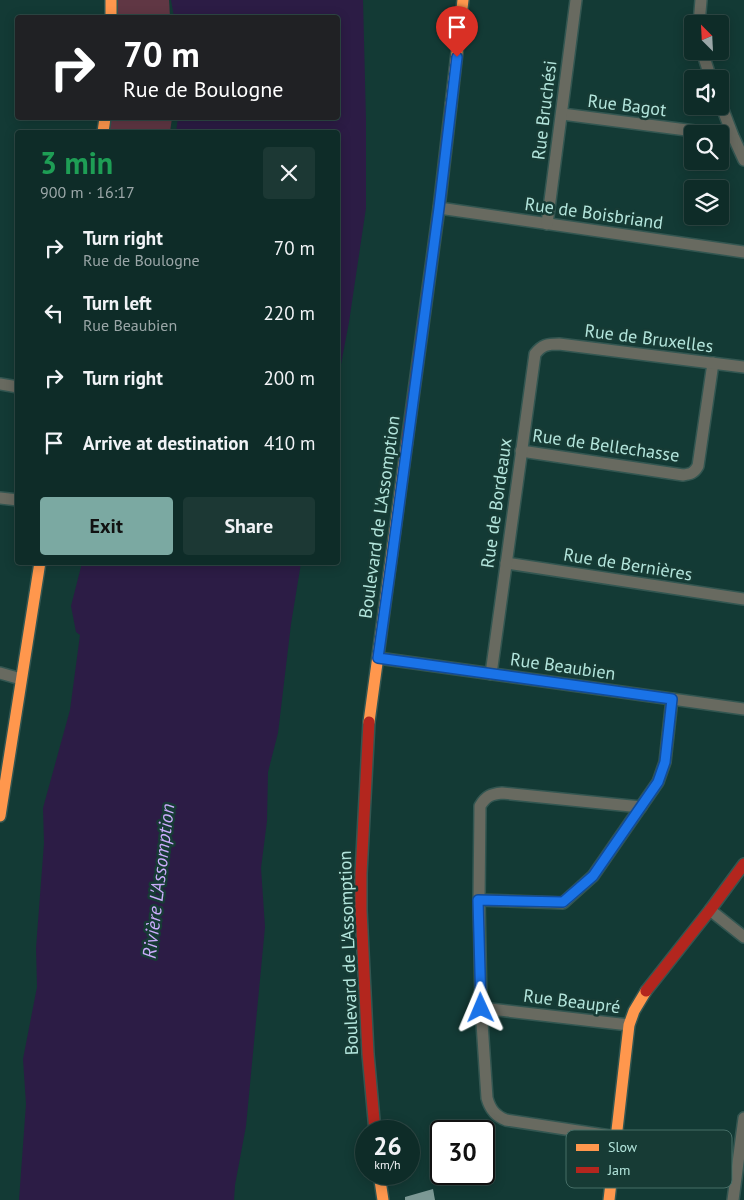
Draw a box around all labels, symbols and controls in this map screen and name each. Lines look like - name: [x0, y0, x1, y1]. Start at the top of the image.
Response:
- pin: [436, 6, 478, 57]
- icon: arrive: [443, 13, 471, 41]
- north arrow: [684, 15, 729, 60]
- map controls: [684, 15, 729, 225]
- text: 70 m: [123, 31, 200, 77]
- icon: right: [40, 35, 105, 100]
- street label: Rue Bruchési: [526, 59, 562, 161]
- button: sound: [684, 70, 729, 115]
- text: Rue de Boulogne: [123, 75, 283, 103]
- street label: Rue Bagot: [586, 89, 668, 121]
- button: search: [684, 125, 729, 170]
- text: 3 min: [40, 143, 113, 182]
- button: close: [263, 147, 315, 199]
- button: layers: [684, 180, 729, 225]
- text: 900 m · 16:17: [40, 182, 135, 202]
- street label: Rue de Boisbriand: [523, 192, 665, 234]
- text: Turn right: [83, 226, 163, 250]
- icon: right: [40, 234, 68, 262]
- text: 70 m: [274, 236, 315, 260]
- text: Rue de Boulogne: [83, 250, 200, 270]
- text: Turn left: [83, 291, 152, 315]
- icon: left: [40, 299, 68, 327]
- text: 220 m: [263, 301, 315, 325]
- text: Rue Beaubien: [83, 315, 177, 335]
- street label: Rue de Bruxelles: [583, 319, 715, 357]
- icon: right: [40, 364, 68, 392]
- text: Turn right: [83, 366, 163, 390]
- text: 200 m: [263, 366, 315, 390]
- street label: Boulevard de L'Assomption: [353, 414, 405, 620]
- street label: Rue de Bellechasse: [531, 423, 681, 467]
- icon: arrive: [40, 429, 68, 457]
- text: Arrive at destination: [83, 431, 249, 455]
- text: 410 m: [264, 431, 316, 455]
- street label: Rue de Bordeaux: [476, 437, 516, 569]
- button: Exit: [40, 497, 173, 555]
- button: Share: [183, 497, 315, 555]
- street label: Rue de Bernières: [562, 542, 694, 586]
- street label: Rue Beaubien: [509, 647, 617, 685]
- water label: Rivière L'Assomption: [137, 802, 179, 960]
- street label: Boulevard de L'Assomption: [333, 850, 363, 1056]
- position arrow: [454, 981, 506, 1033]
- street label: Rue Beaupré: [522, 984, 622, 1018]
- speed limit sign: 30: [430, 1120, 495, 1185]
- text: 26: [373, 1130, 402, 1162]
- legend: [566, 1130, 732, 1188]
- text: Slow: [608, 1138, 638, 1156]
- text: km/h: [374, 1157, 401, 1172]
- text: Jam: [607, 1161, 630, 1179]

